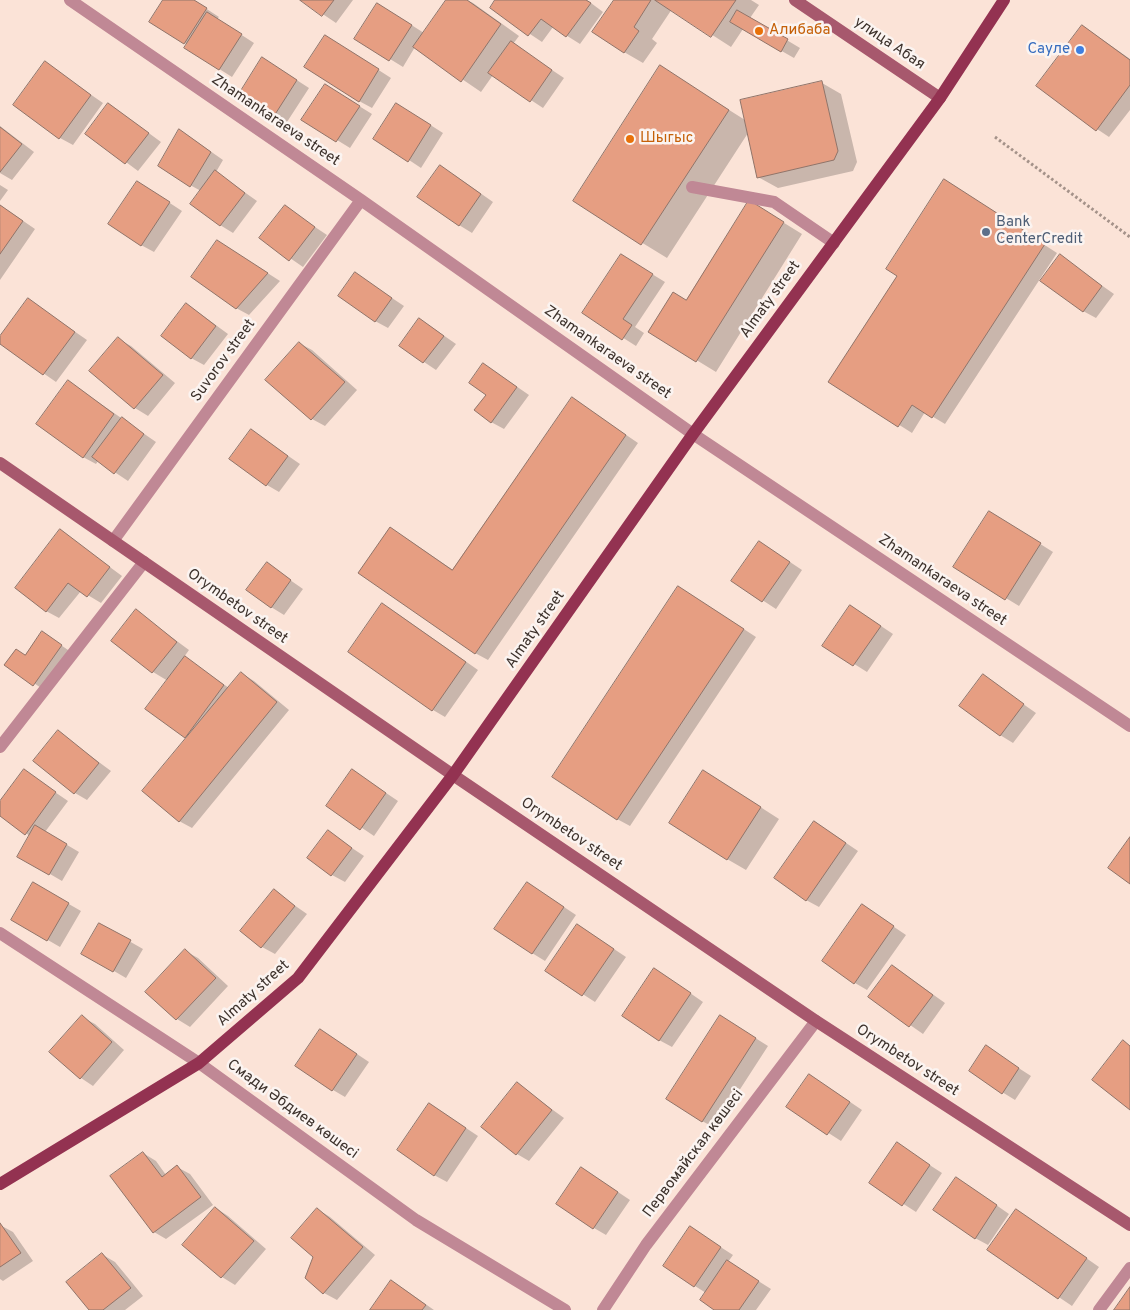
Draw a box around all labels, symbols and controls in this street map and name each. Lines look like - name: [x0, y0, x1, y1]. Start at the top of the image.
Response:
- street label: улица Абая: [850, 14, 928, 74]
- place label: Алибаба: [769, 22, 830, 40]
- marker: Алибаба: [753, 25, 765, 37]
- place label: Сауле: [1027, 41, 1070, 59]
- marker: Сауле: [1074, 44, 1086, 56]
- street label: Zhamankaraeva street: [207, 71, 343, 171]
- place label: Шыгыс: [640, 130, 693, 148]
- marker: Шыгыс: [624, 133, 636, 145]
- place label: Bank CenterCredit: [996, 214, 1083, 249]
- marker: Bank CenterCredit: [980, 226, 992, 238]
- street label: Almaty street: [737, 258, 805, 342]
- street label: Zhamankaraeva street: [540, 302, 674, 404]
- street label: Suvorov street: [188, 316, 260, 406]
- street label: Zhamankaraeva street: [874, 531, 1010, 631]
- street label: Orymbetov street: [183, 566, 291, 648]
- street label: Almaty street: [503, 588, 569, 672]
- street label: Orymbetov street: [517, 794, 625, 876]
- street label: Almaty street: [214, 957, 294, 1031]
- street label: Orymbetov street: [852, 1021, 962, 1101]
- street label: Смади Әбдиев көшесі: [223, 1056, 361, 1164]
- street label: Первомайская көшесі: [640, 1086, 748, 1222]

